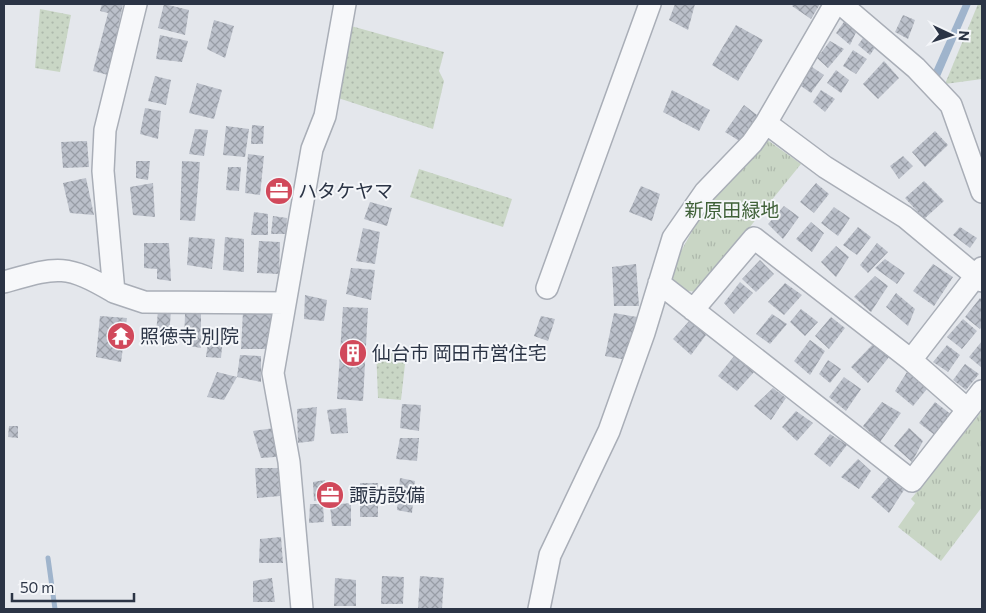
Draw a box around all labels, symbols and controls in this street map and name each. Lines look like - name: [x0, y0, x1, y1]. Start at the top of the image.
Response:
- north arrow: [926, 10, 976, 60]
- text: N: [956, 30, 973, 42]
- office icon: ハタケヤマ: [264, 176, 294, 206]
- place label: ハタケヤマ: [298, 179, 393, 202]
- park label: 新原田緑地: [684, 198, 780, 221]
- temple icon: 照徳寺 別院: [106, 321, 136, 351]
- place label: 照徳寺 別院: [140, 324, 239, 347]
- building icon: 仙台市 岡田市営住宅: [338, 338, 368, 368]
- place label: 仙台市 岡田市営住宅: [372, 341, 547, 364]
- office icon: 諏訪設備: [315, 480, 345, 510]
- place label: 諏訪設備: [349, 483, 425, 506]
- scale bar: [12, 570, 135, 602]
- text: 50 m: [20, 578, 54, 596]

